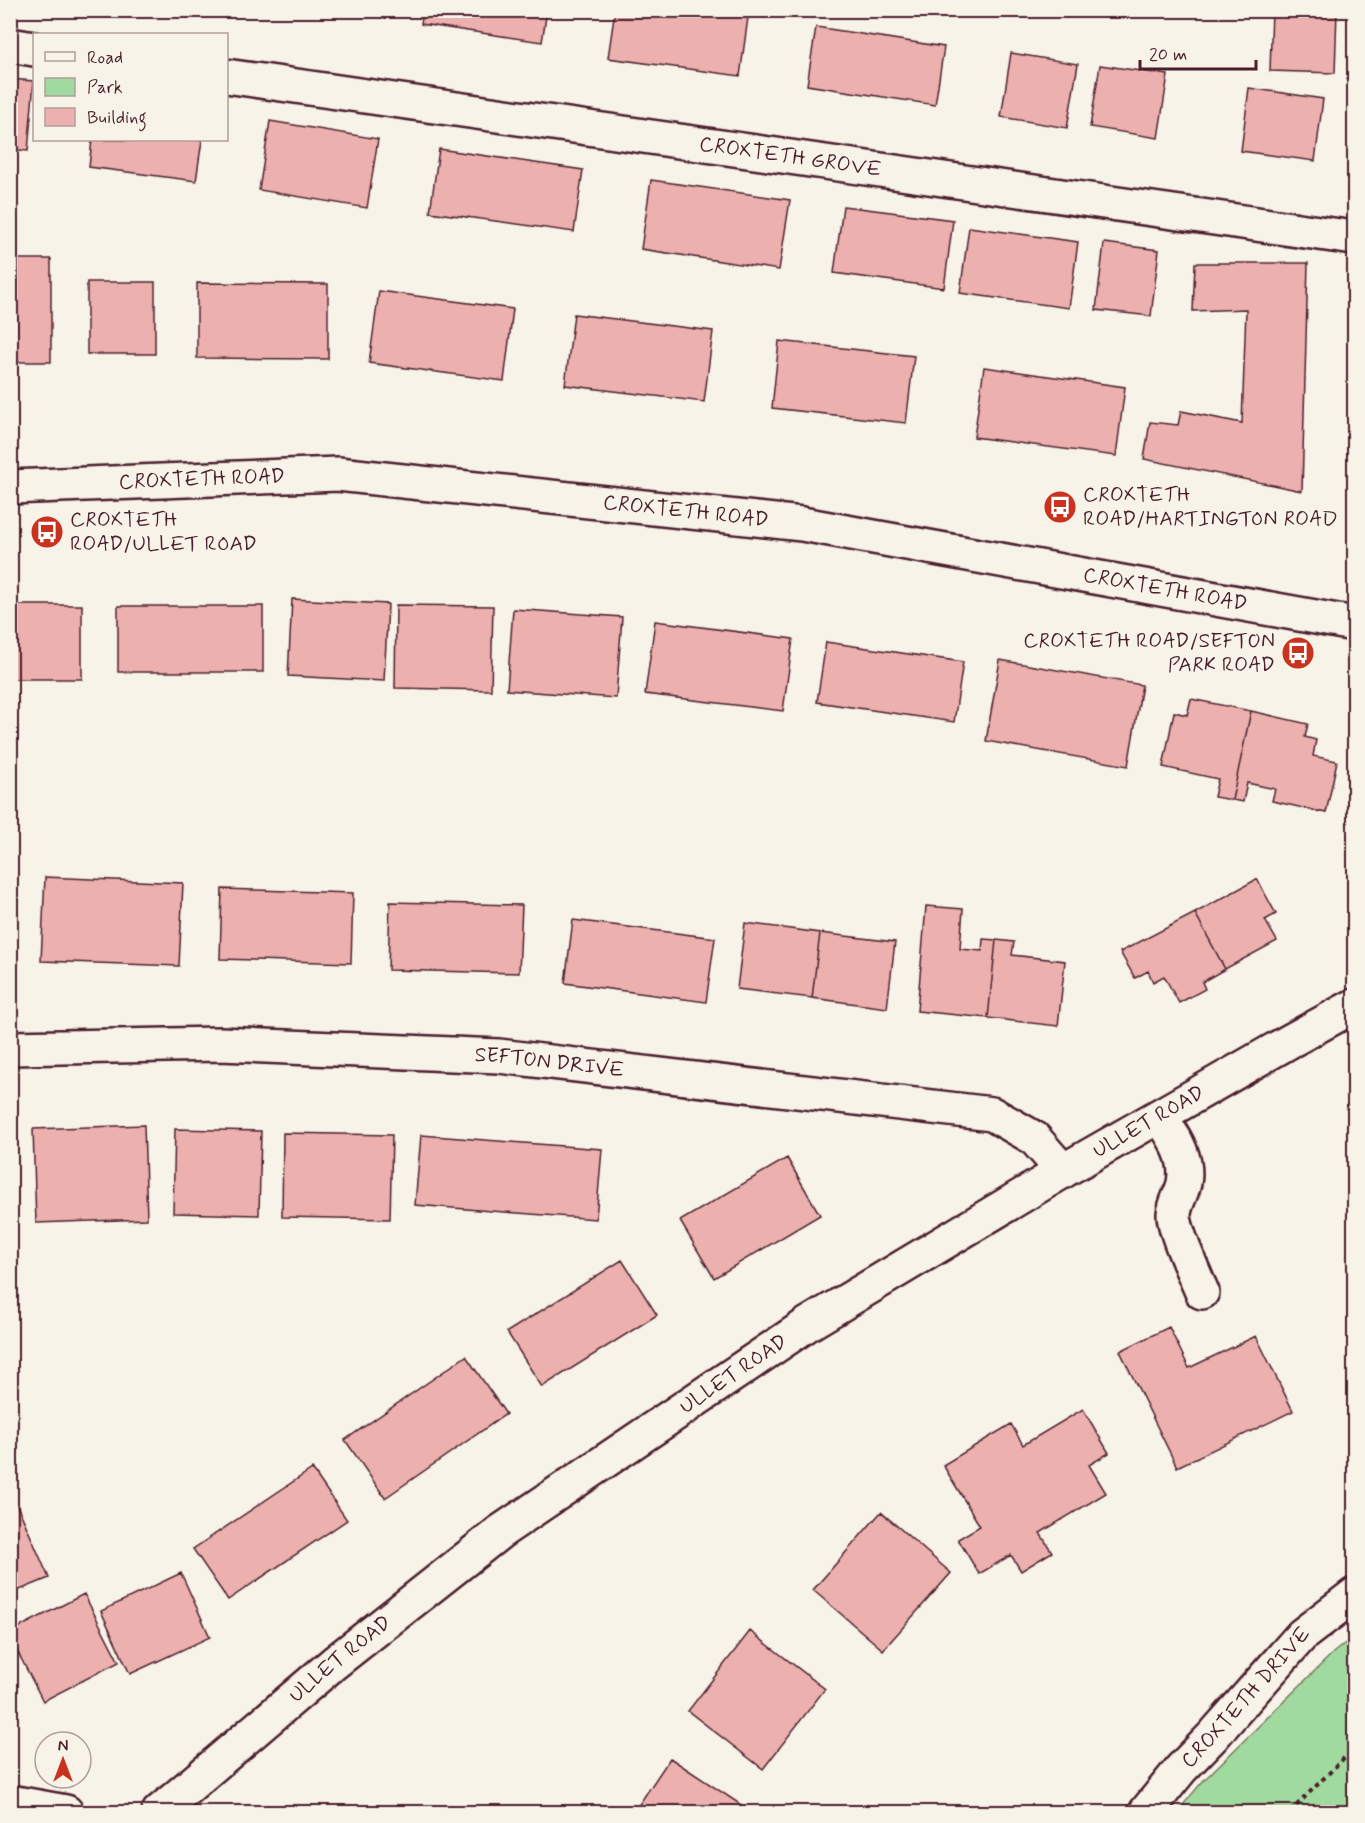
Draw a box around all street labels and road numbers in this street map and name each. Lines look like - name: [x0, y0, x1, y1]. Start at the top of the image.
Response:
- street label: CROXTETH GROVE: [697, 130, 883, 184]
- street label: CROXTETH ROAD: [118, 462, 285, 497]
- street label: CROXTETH ROAD: [602, 489, 770, 534]
- street label: CROXTETH ROAD: [1081, 561, 1249, 618]
- street label: SEFTON DRIVE: [474, 1041, 625, 1085]
- street label: ULLET ROAD: [1088, 1079, 1210, 1165]
- street label: ULLET ROAD: [674, 1328, 793, 1421]
- street label: ULLET ROAD: [283, 1609, 397, 1709]
- street label: CROXTETH DRIVE: [1175, 1621, 1317, 1774]

